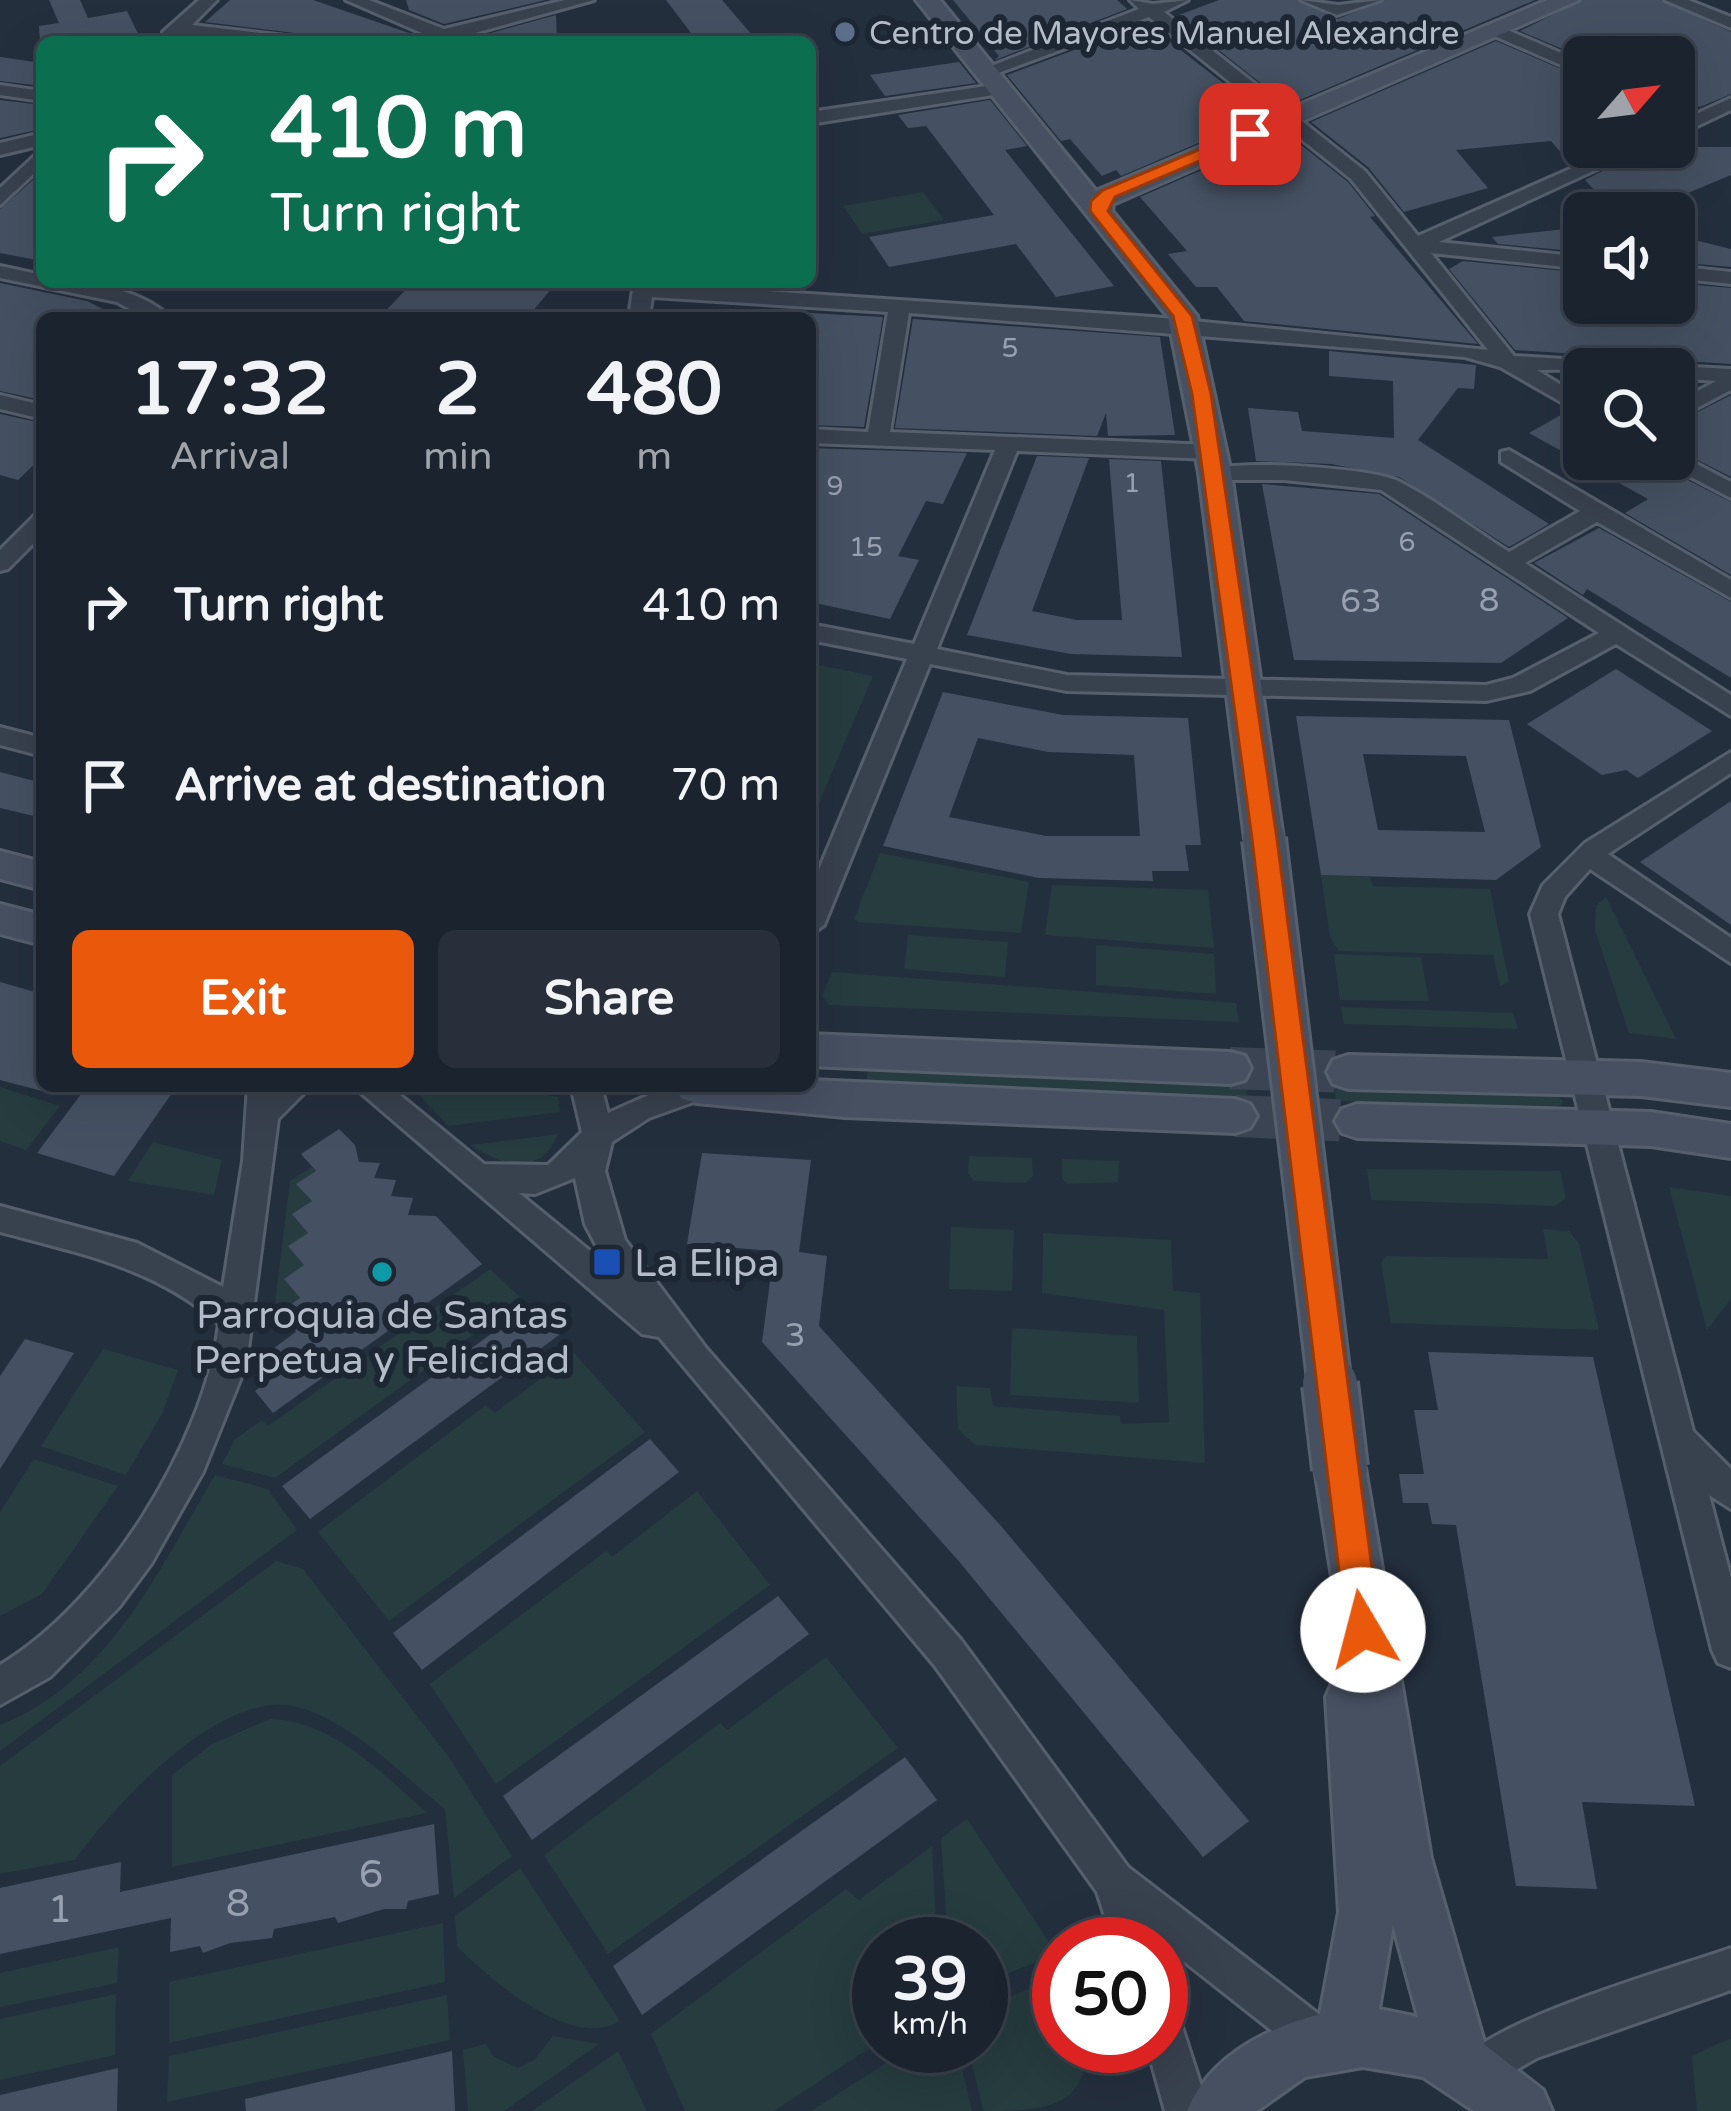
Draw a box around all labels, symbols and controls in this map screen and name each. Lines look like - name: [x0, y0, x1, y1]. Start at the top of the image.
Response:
- place label: Centro de Mayores Manuel Alexandre: [869, 14, 1459, 53]
- marker: Centro de Mayores Manuel Alexandre: [832, 19, 858, 45]
- north arrow: [1563, 36, 1695, 168]
- map controls: [1563, 36, 1695, 480]
- text: 410 m: [270, 79, 527, 180]
- pin: [1199, 83, 1301, 185]
- icon: right: [72, 84, 228, 240]
- icon: arrive: [1217, 101, 1283, 167]
- text: Turn right: [270, 181, 521, 246]
- button: sound: [1563, 192, 1695, 324]
- house number: 5: [1002, 332, 1018, 365]
- text: 17:32: [130, 347, 329, 434]
- text: 2: [435, 347, 481, 434]
- text: 480: [586, 347, 722, 434]
- button: search: [1563, 348, 1695, 480]
- text: Arrival: [169, 433, 290, 480]
- text: min: [423, 433, 493, 480]
- text: m: [636, 433, 672, 480]
- house number: 1: [1124, 467, 1140, 500]
- house number: 9: [827, 470, 843, 503]
- house number: 6: [1399, 526, 1415, 559]
- house number: 15: [849, 531, 883, 564]
- icon: right: [72, 573, 138, 639]
- text: Turn right: [174, 579, 383, 633]
- text: 410 m: [642, 579, 780, 633]
- house number: 8: [1479, 581, 1499, 620]
- house number: 63: [1340, 582, 1382, 621]
- icon: arrive: [72, 753, 138, 819]
- text: Arrive at destination: [174, 759, 606, 813]
- text: 70 m: [670, 759, 780, 813]
- button: Exit: [72, 930, 414, 1068]
- button: Share: [438, 930, 780, 1068]
- place label: La Elipa: [634, 1240, 779, 1287]
- marker: La Elipa: [591, 1246, 623, 1278]
- marker: Parroquia de Santas Perpetua y Felicidad: [369, 1259, 395, 1285]
- place label: Parroquia de Santas Perpetua y Felicidad: [194, 1292, 570, 1384]
- house number: 3: [785, 1316, 805, 1355]
- position arrow: [1300, 1567, 1426, 1693]
- house number: 6: [359, 1851, 383, 1898]
- house number: 8: [226, 1880, 250, 1927]
- house number: 1: [48, 1886, 72, 1933]
- speed limit sign: 50: [1032, 1917, 1188, 2073]
- text: 39: [892, 1944, 968, 2016]
- text: km/h: [892, 2006, 968, 2043]

